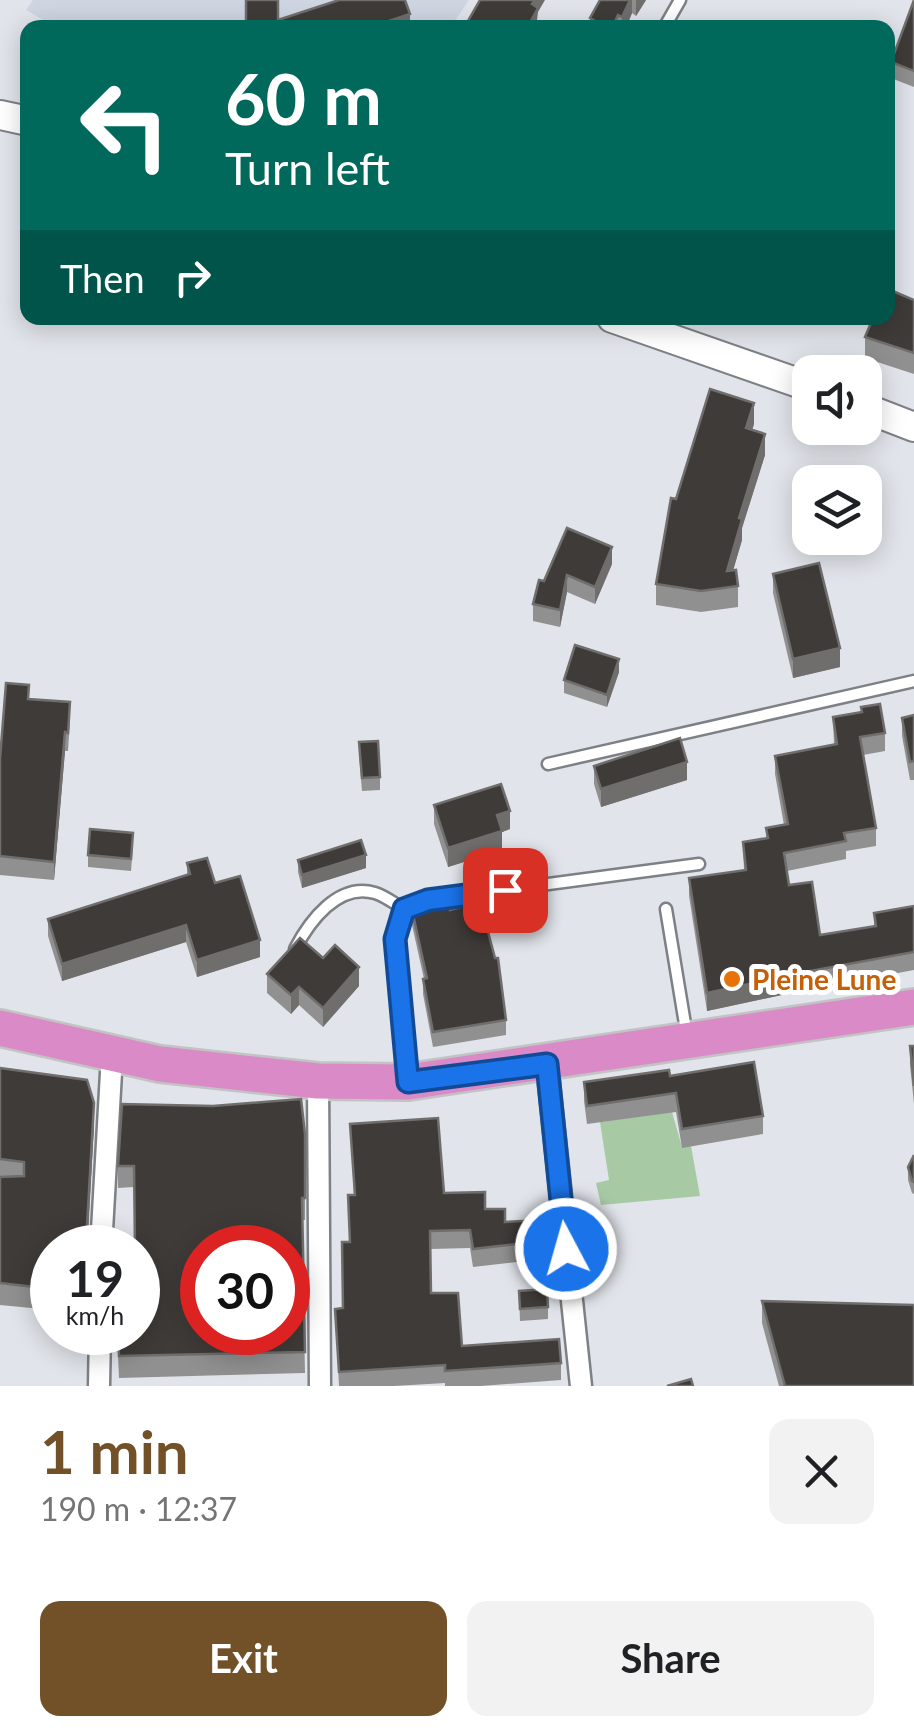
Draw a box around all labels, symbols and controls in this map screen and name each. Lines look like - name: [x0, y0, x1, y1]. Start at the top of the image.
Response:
- text: 60 m: [225, 56, 382, 140]
- icon: left: [60, 60, 190, 190]
- text: Turn left: [225, 141, 390, 195]
- icon: right: [165, 250, 220, 305]
- text: Then: [60, 255, 145, 301]
- map controls: [792, 355, 882, 555]
- button: sound: [792, 355, 882, 445]
- button: layers: [792, 465, 882, 555]
- pin: [463, 848, 548, 933]
- icon: arrive: [478, 863, 533, 918]
- place label: Pleine Lune: [752, 962, 896, 996]
- marker: Pleine Lune: [721, 968, 743, 990]
- position arrow: [514, 1197, 618, 1301]
- speed limit sign: 30: [180, 1225, 310, 1355]
- text: 19: [66, 1248, 124, 1308]
- text: km/h: [66, 1300, 124, 1330]
- text: 1 min: [40, 1415, 189, 1487]
- button: close: [769, 1419, 874, 1524]
- text: 190 m · 12:37: [40, 1489, 237, 1528]
- button: Exit: [40, 1601, 447, 1716]
- button: Share: [467, 1601, 874, 1716]

